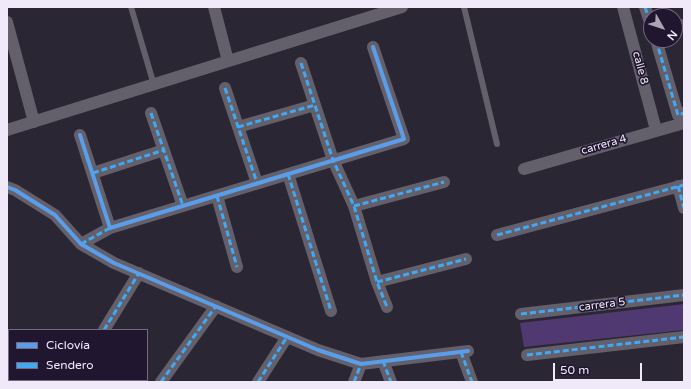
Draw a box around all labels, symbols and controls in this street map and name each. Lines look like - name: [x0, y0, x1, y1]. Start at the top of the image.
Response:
- north arrow: [643, 8, 683, 48]
- text: N: [664, 28, 680, 43]
- street label: calle 8: [629, 50, 651, 86]
- street label: carrera 4: [580, 132, 628, 158]
- street label: carrera 5: [578, 296, 626, 314]
- legend: [8, 329, 148, 381]
- text: Ciclovía: [46, 338, 90, 352]
- scale bar: [555, 355, 644, 381]
- text: Sendero: [46, 358, 94, 372]
- text: 50 m: [560, 363, 589, 377]

